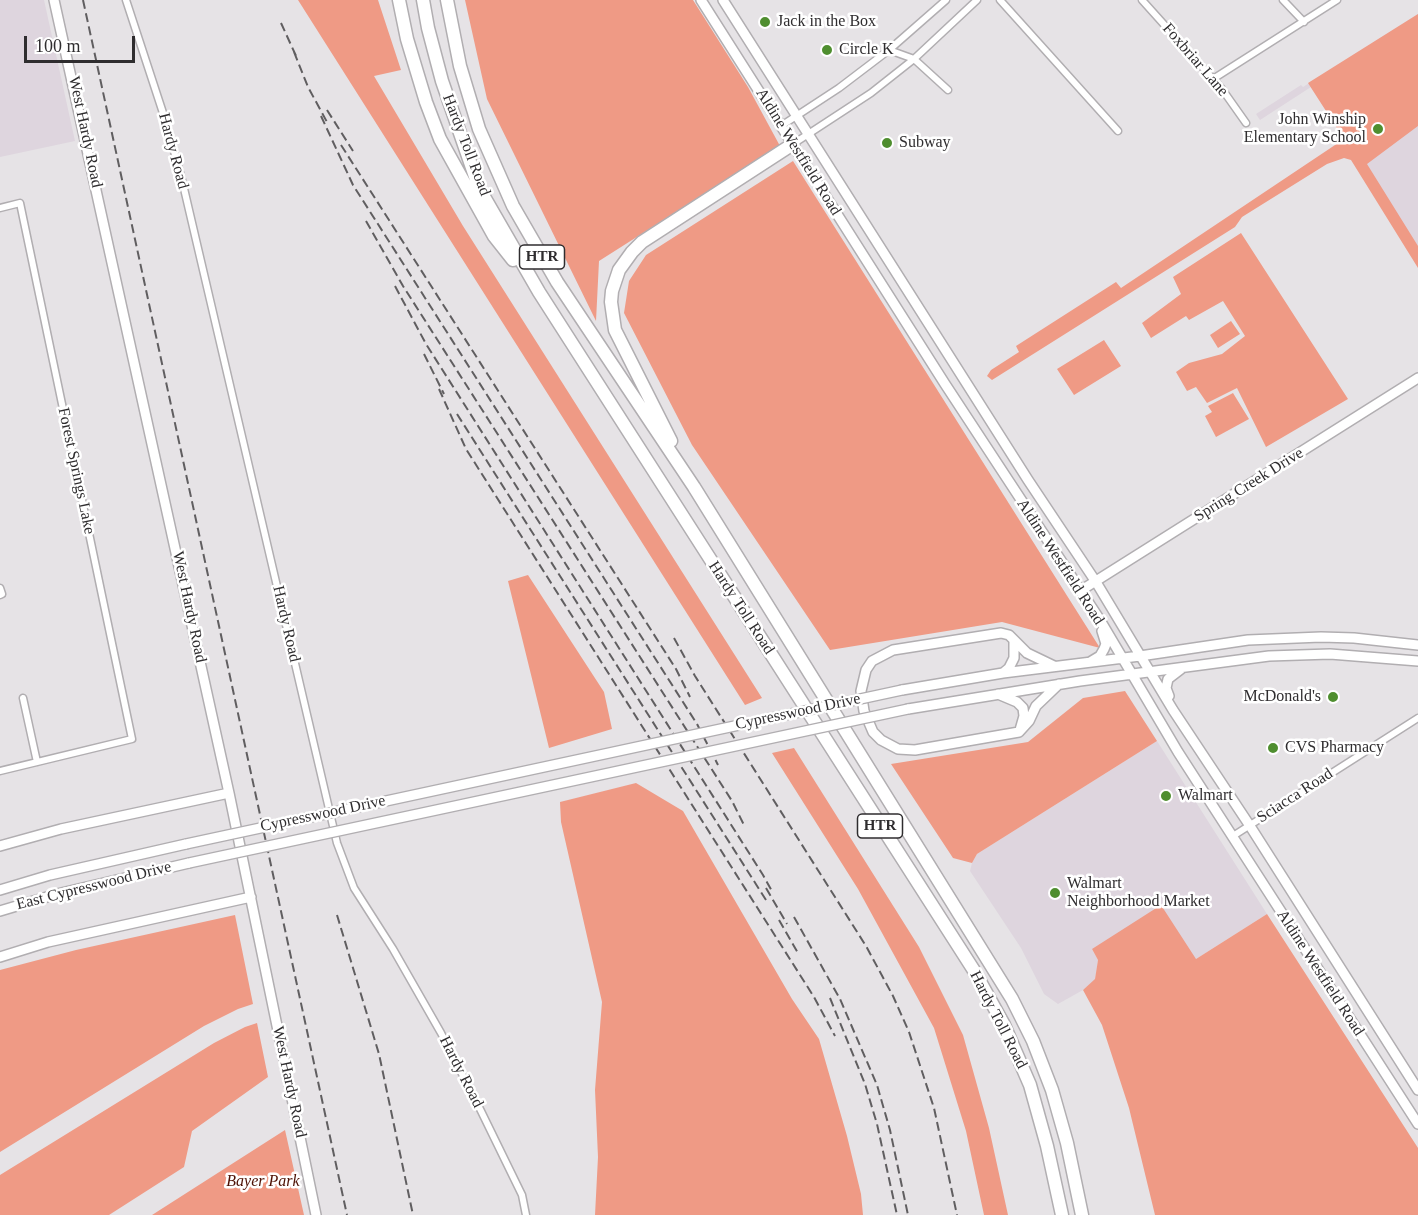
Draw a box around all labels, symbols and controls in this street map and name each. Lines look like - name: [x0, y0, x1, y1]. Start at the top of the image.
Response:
- place label: Jack in the Box: [777, 12, 876, 32]
- marker: Jack in the Box: [758, 15, 772, 29]
- street label: Foxbriar Lane: [1158, 19, 1232, 101]
- scale bar: [27, 24, 138, 62]
- text: 100 m: [35, 36, 81, 56]
- place label: Circle K: [839, 40, 894, 60]
- marker: Circle K: [820, 43, 834, 57]
- street label: West Hardy Road: [64, 75, 106, 189]
- street label: Aldine Westfield Road: [751, 85, 845, 219]
- street label: Hardy Toll Road: [438, 91, 494, 199]
- place label: John Winship Elementary School: [1244, 110, 1366, 148]
- street label: Hardy Road: [154, 111, 192, 191]
- marker: John Winship Elementary School: [1371, 122, 1385, 136]
- place label: Subway: [899, 133, 951, 153]
- marker: Subway: [880, 136, 894, 150]
- road number: HTR: [520, 245, 564, 269]
- street label: Forest Springs Lake: [53, 406, 99, 536]
- street label: Spring Creek Drive: [1191, 444, 1307, 526]
- street label: Aldine Westfield Road: [1012, 495, 1108, 629]
- street label: West Hardy Road: [168, 550, 210, 664]
- street label: Hardy Toll Road: [704, 558, 778, 658]
- street label: Hardy Road: [268, 584, 304, 664]
- place label: McDonald's: [1243, 687, 1321, 707]
- street label: Cypresswood Drive: [734, 689, 862, 735]
- marker: McDonald's: [1326, 690, 1340, 704]
- place label: CVS Pharmacy: [1285, 738, 1384, 758]
- marker: CVS Pharmacy: [1266, 741, 1280, 755]
- street label: Sciacca Road: [1253, 764, 1337, 828]
- place label: Walmart: [1178, 786, 1233, 806]
- marker: Walmart: [1159, 789, 1173, 803]
- street label: Cypresswood Drive: [259, 791, 387, 837]
- road number: HTR: [858, 814, 902, 838]
- street label: East Cypresswood Drive: [14, 857, 174, 915]
- place label: Walmart Neighborhood Market: [1067, 874, 1210, 912]
- marker: Walmart Neighborhood Market: [1048, 886, 1062, 900]
- street label: Aldine Westfield Road: [1272, 906, 1368, 1040]
- street label: Hardy Toll Road: [965, 968, 1031, 1072]
- street label: West Hardy Road: [268, 1025, 310, 1139]
- street label: Hardy Road: [435, 1033, 487, 1111]
- park label: Bayer Park: [226, 1172, 300, 1192]

